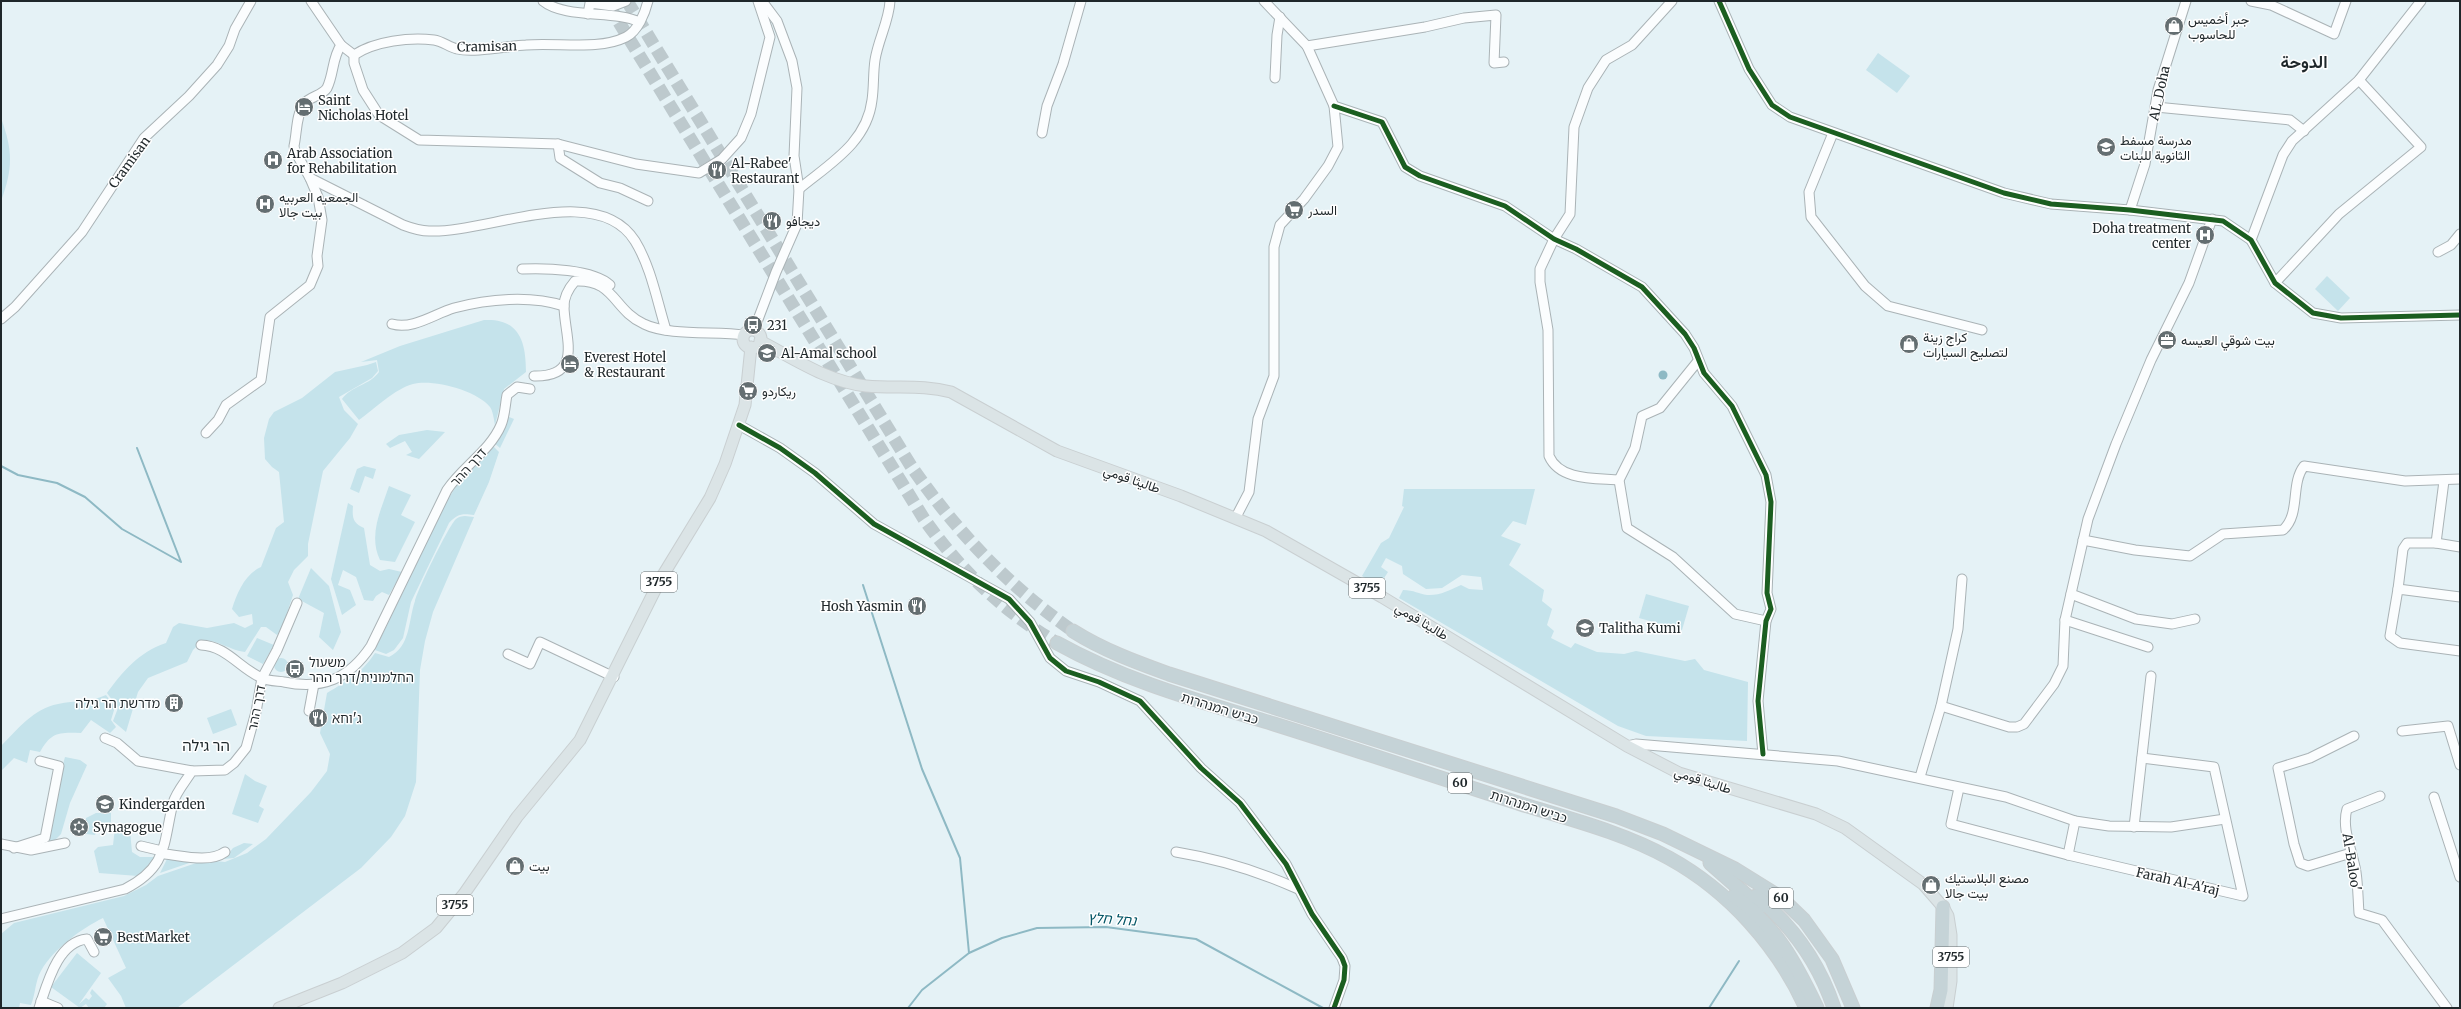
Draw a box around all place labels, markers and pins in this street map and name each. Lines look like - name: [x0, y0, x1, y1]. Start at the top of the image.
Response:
- place label: جبر أخميس للحاسوب: [2188, 11, 2250, 43]
- shop icon: جبر أخميس للحاسوب: [2163, 15, 2185, 37]
- place label: Saint Nicholas Hotel: [318, 92, 408, 124]
- hotel icon: Saint Nicholas Hotel: [293, 96, 315, 118]
- place label: مدرسة مسفط الثانوية للبنات: [2120, 132, 2192, 164]
- school or university icon: مدرسة مسفط الثانوية للبنات: [2095, 136, 2117, 158]
- place label: Arab Association for Rehabilitation: [286, 145, 397, 177]
- hospital icon: Arab Association for Rehabilitation: [262, 149, 284, 171]
- place label: Al-Rabee' Restaurant: [730, 155, 799, 187]
- restaurant icon: Al-Rabee' Restaurant: [706, 159, 728, 181]
- place label: الجمعيه العربيه بيت جالا: [279, 189, 358, 221]
- hospital icon: الجمعيه العربيه بيت جالا: [254, 193, 276, 215]
- supermarket icon: السدر: [1283, 199, 1305, 221]
- place label: السدر: [1307, 202, 1337, 219]
- restaurant icon: ديجافو: [761, 210, 783, 232]
- place label: ديجافو: [786, 213, 820, 230]
- place label: Doha treatment center: [2092, 220, 2191, 252]
- hospital icon: Doha treatment center: [2194, 224, 2216, 246]
- bus stop icon: 231: [742, 314, 764, 336]
- place label: 231: [767, 317, 787, 334]
- place label: كراج زينة لتصليح السيارات: [1923, 329, 2008, 362]
- office icon: بيت شوقي العيسه: [2156, 329, 2178, 351]
- place label: بيت شوقي العيسه: [2181, 332, 2275, 351]
- shop icon: كراج زينة لتصليح السيارات: [1898, 333, 1920, 355]
- school or university icon: Al-Amal school: [756, 342, 778, 364]
- place label: Al-Amal school: [780, 345, 877, 362]
- place label: Everest Hotel & Restaurant: [584, 349, 666, 381]
- hotel icon: Everest Hotel & Restaurant: [559, 353, 581, 375]
- supermarket icon: ريكاردو: [737, 380, 759, 402]
- place label: ريكاردو: [762, 383, 796, 400]
- restaurant icon: Hosh Yasmin: [906, 595, 928, 617]
- place label: Hosh Yasmin: [821, 598, 903, 615]
- school or university icon: Talitha Kumi: [1574, 617, 1596, 639]
- place label: Talitha Kumi: [1599, 620, 1681, 637]
- place label: משעול החלמונית/דרך ההר: [309, 654, 414, 686]
- bus stop icon: משעול החלמונית/דרך ההר: [284, 658, 306, 680]
- building icon: מדרשת הר גילה: [163, 692, 185, 714]
- place label: מדרשת הר גילה: [75, 695, 160, 712]
- restaurant icon: ג'וחא: [307, 707, 329, 729]
- place label: ג'וחא: [332, 710, 362, 727]
- school or university icon: Kindergarden: [94, 793, 116, 815]
- place label: Kindergarden: [119, 796, 205, 813]
- synagogue icon: Synagogue: [68, 816, 90, 838]
- place label: Synagogue: [93, 819, 162, 836]
- shop icon: بيت: [504, 855, 526, 877]
- place label: بيت: [529, 858, 550, 875]
- place label: مصنع البلاستيك بيت جالا: [1945, 870, 2029, 902]
- shop icon: مصنع البلاستيك بيت جالا: [1920, 874, 1942, 896]
- supermarket icon: BestMarket: [92, 926, 114, 948]
- place label: BestMarket: [117, 929, 190, 946]

